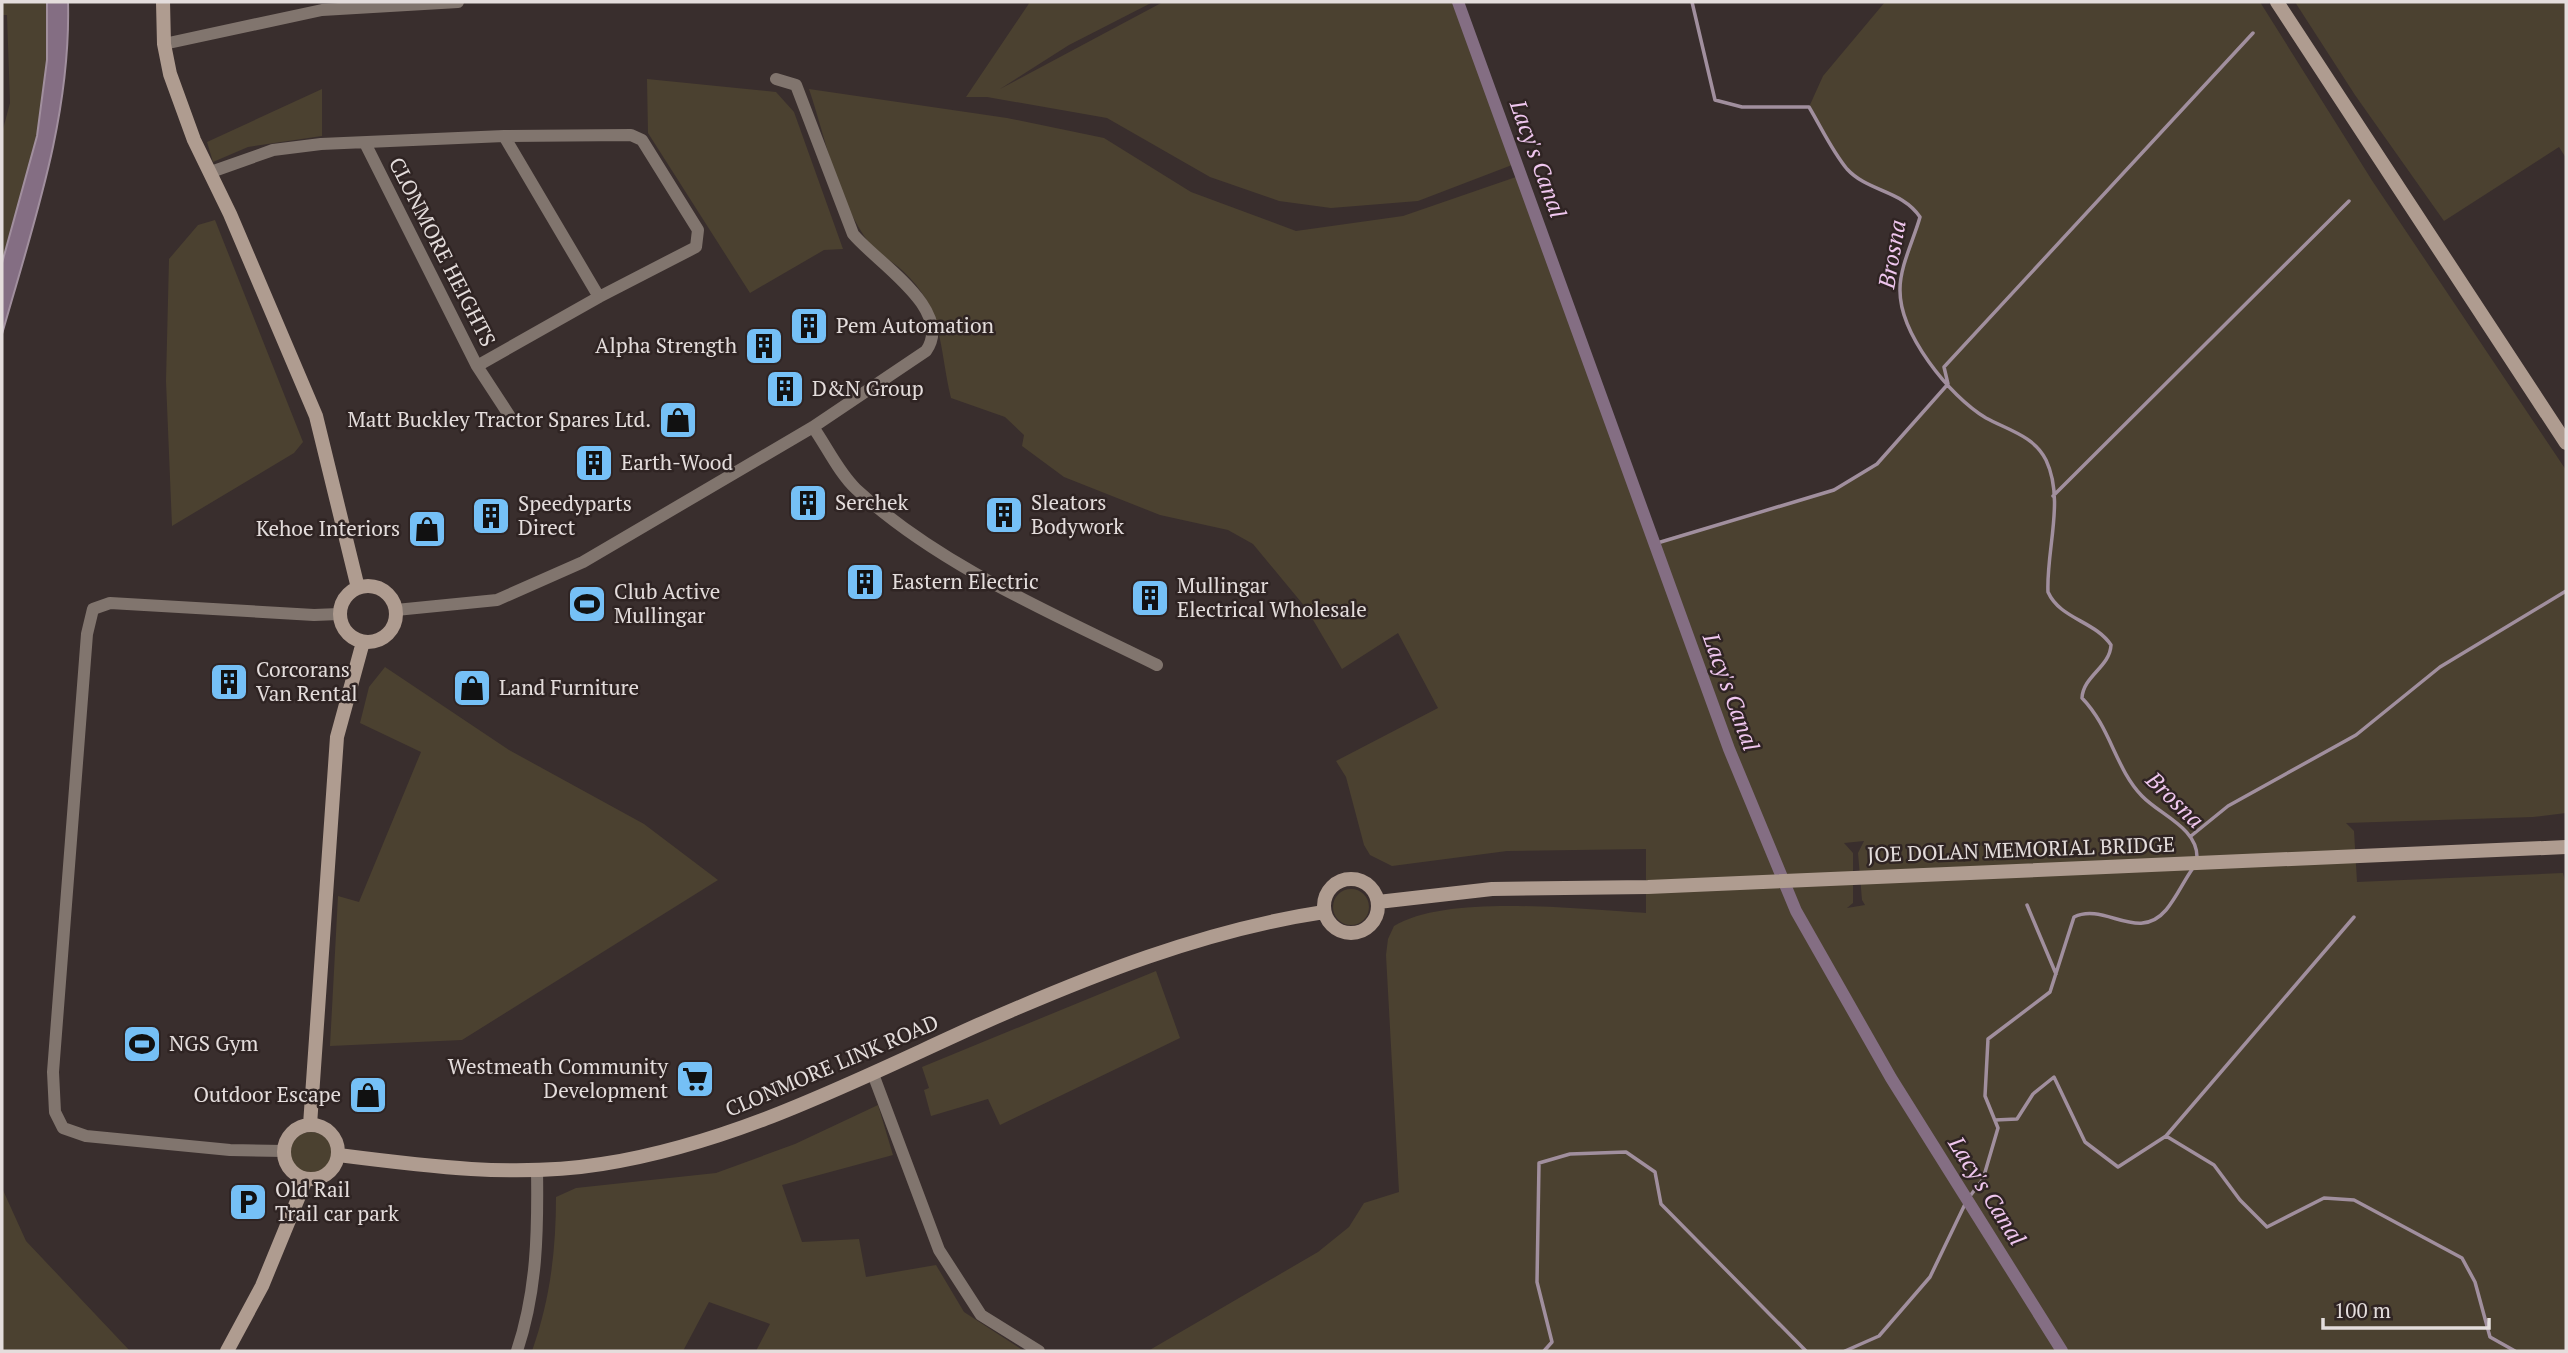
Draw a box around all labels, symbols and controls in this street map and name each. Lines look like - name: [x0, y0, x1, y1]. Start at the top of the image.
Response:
- water label: Lacy's Canal: [1502, 95, 1574, 223]
- street label: CLONMORE HEIGHTS: [383, 152, 503, 351]
- water label: Brosna: [1870, 217, 1913, 292]
- building icon: Pem Automation: [788, 305, 830, 347]
- place label: Pem Automation: [836, 311, 995, 339]
- building icon: Alpha Strength: [743, 325, 785, 367]
- place label: Alpha Strength: [595, 331, 737, 359]
- building icon: D&N Group: [764, 368, 806, 410]
- place label: D&N Group: [812, 374, 924, 402]
- shop icon: Matt Buckley Tractor Spares Ltd.: [657, 399, 699, 441]
- place label: Matt Buckley Tractor Spares Ltd.: [347, 405, 651, 433]
- building icon: Earth-Wood: [573, 442, 615, 484]
- place label: Earth-Wood: [621, 448, 733, 476]
- building icon: Serchek: [787, 482, 829, 524]
- place label: Serchek: [835, 488, 909, 516]
- place label: Sleators Bodywork: [1031, 488, 1124, 540]
- place label: Speedyparts Direct: [518, 489, 632, 541]
- building icon: Sleators Bodywork: [983, 494, 1025, 536]
- building icon: Speedyparts Direct: [470, 495, 512, 537]
- shop icon: Kehoe Interiors: [406, 508, 448, 550]
- place label: Kehoe Interiors: [256, 514, 400, 542]
- building icon: Eastern Electric: [844, 561, 886, 603]
- place label: Eastern Electric: [892, 567, 1039, 595]
- place label: Mullingar Electrical Wholesale: [1177, 571, 1367, 623]
- place label: Club Active Mullingar: [614, 577, 720, 629]
- building icon: Mullingar Electrical Wholesale: [1129, 577, 1171, 619]
- sports icon: Club Active Mullingar: [566, 583, 608, 625]
- water label: Lacy's Canal: [1695, 628, 1767, 756]
- place label: Corcorans Van Rental: [256, 655, 358, 707]
- building icon: Corcorans Van Rental: [208, 661, 250, 703]
- shop icon: Land Furniture: [451, 667, 493, 709]
- place label: Land Furniture: [499, 673, 639, 701]
- water label: Brosna: [2139, 764, 2211, 835]
- street label: JOE DOLAN MEMORIAL BRIDGE: [1867, 830, 2175, 868]
- street label: CLONMORE LINK ROAD: [721, 1007, 943, 1123]
- sports icon: NGS Gym: [121, 1023, 163, 1065]
- place label: NGS Gym: [169, 1029, 258, 1057]
- place label: Westmeath Community Development: [448, 1052, 668, 1104]
- supermarket icon: Westmeath Community Development: [674, 1058, 716, 1100]
- shop icon: Outdoor Escape: [347, 1074, 389, 1116]
- place label: Outdoor Escape: [193, 1080, 341, 1108]
- water label: Lacy's Canal: [1941, 1129, 2034, 1252]
- place label: Old Rail Trail car park: [275, 1175, 399, 1227]
- parking icon: Old Rail Trail car park: [227, 1181, 269, 1223]
- scale bar: [2323, 1286, 2489, 1330]
- text: 100 m: [2334, 1296, 2391, 1324]

